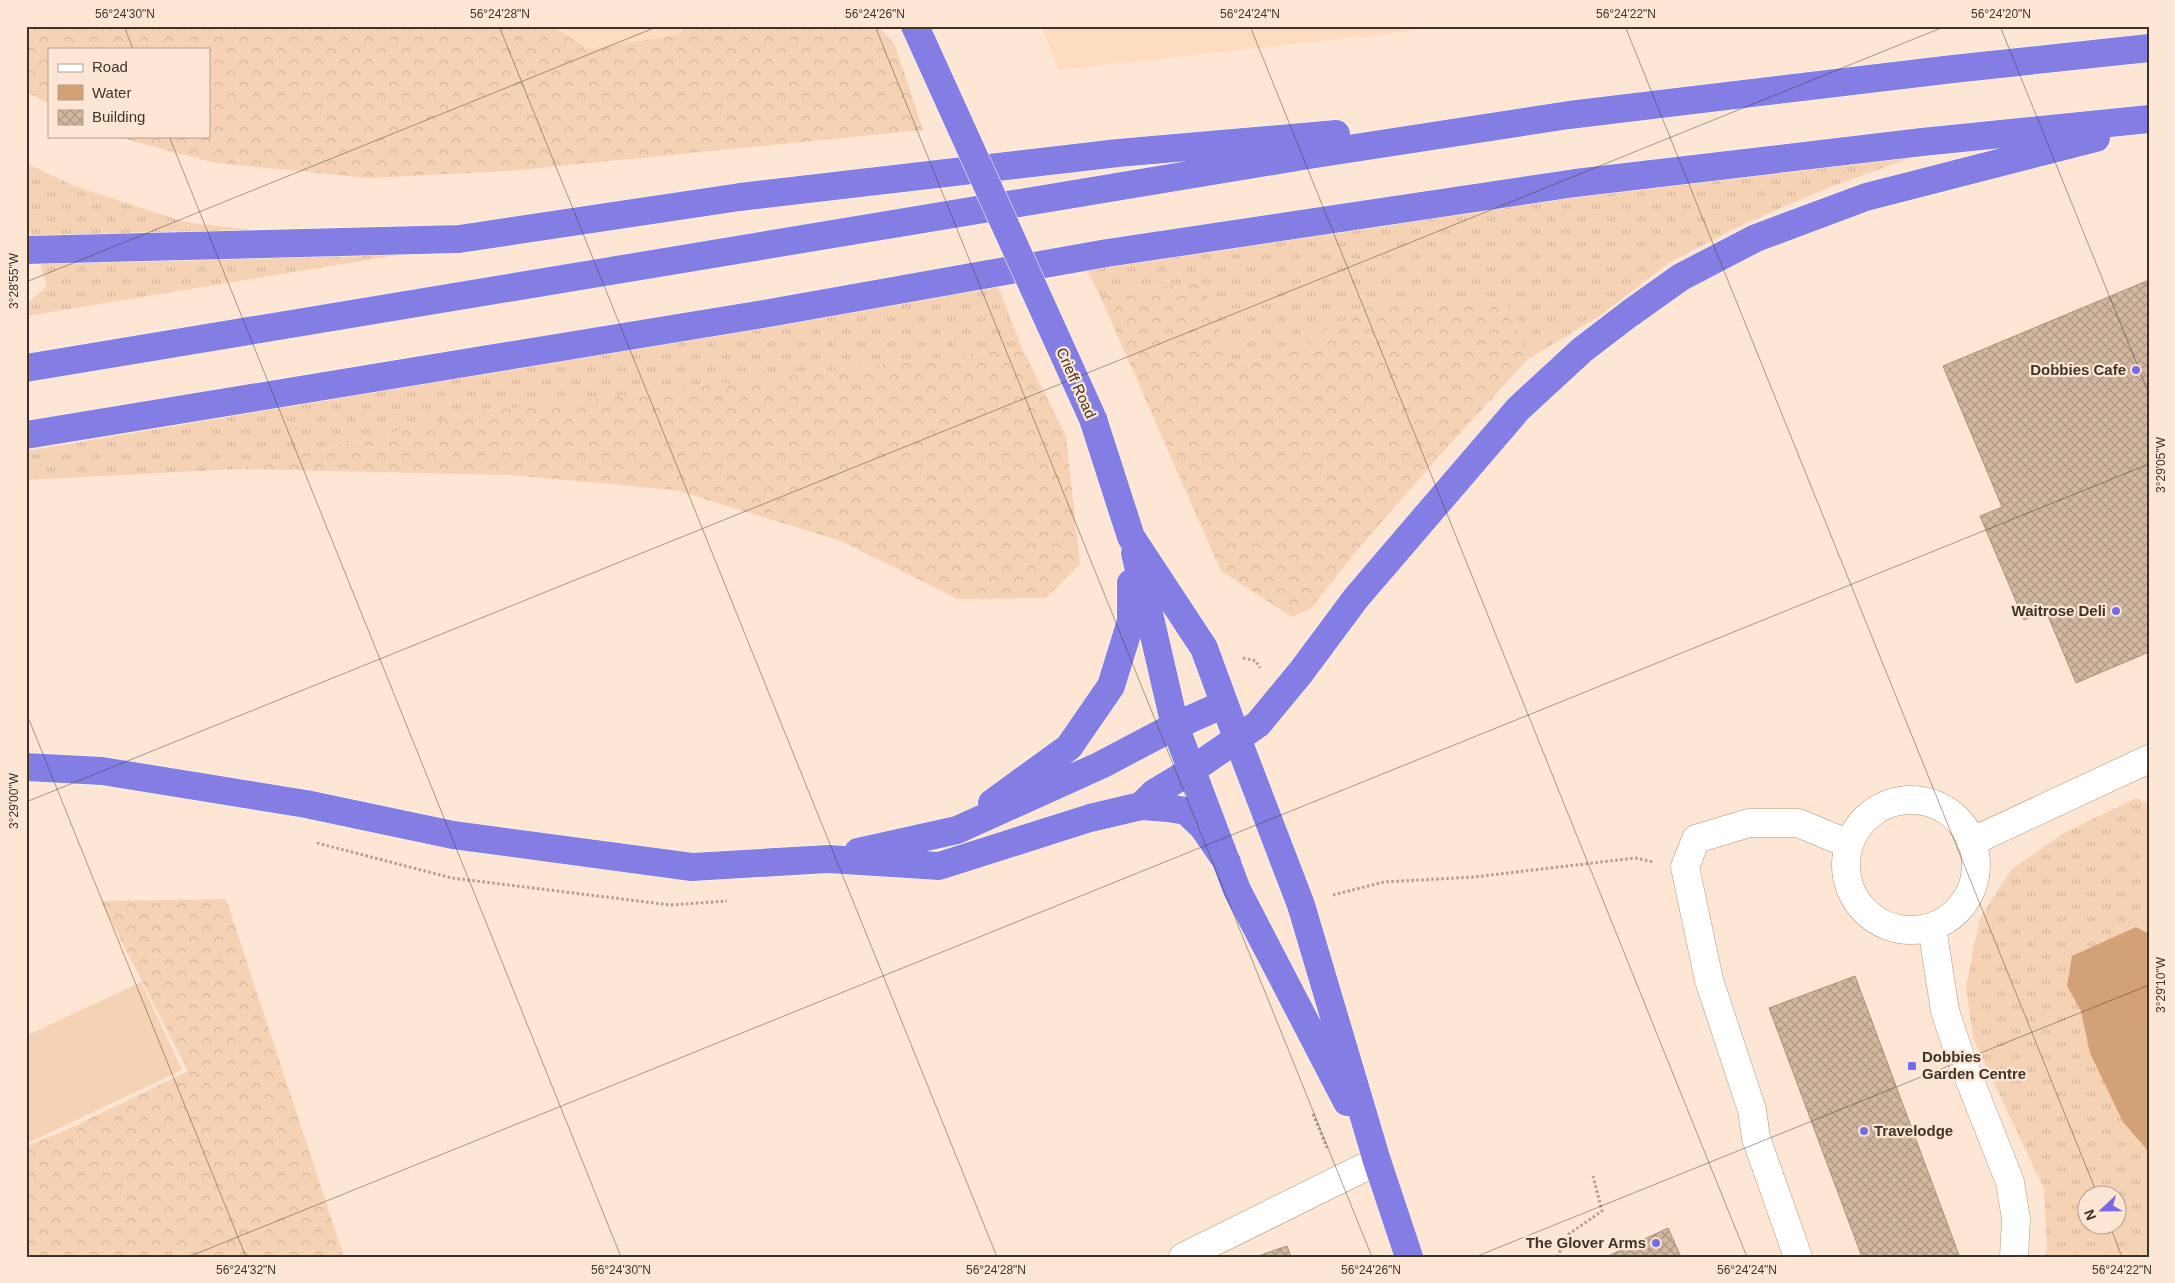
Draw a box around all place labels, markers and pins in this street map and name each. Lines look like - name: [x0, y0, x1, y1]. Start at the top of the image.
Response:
- place label: Dobbies Cafe: [2030, 361, 2126, 378]
- marker: Dobbies Cafe: [2130, 364, 2142, 376]
- place label: Waitrose Deli: [2012, 602, 2106, 619]
- marker: Waitrose Deli: [2110, 605, 2122, 617]
- place label: Dobbies Garden Centre: [1922, 1048, 2026, 1082]
- marker: Dobbies Garden Centre: [1906, 1060, 1918, 1072]
- place label: Travelodge: [1874, 1122, 1953, 1139]
- marker: Travelodge: [1858, 1125, 1870, 1137]
- place label: The Glover Arms: [1526, 1234, 1646, 1251]
- marker: The Glover Arms: [1650, 1237, 1662, 1249]

